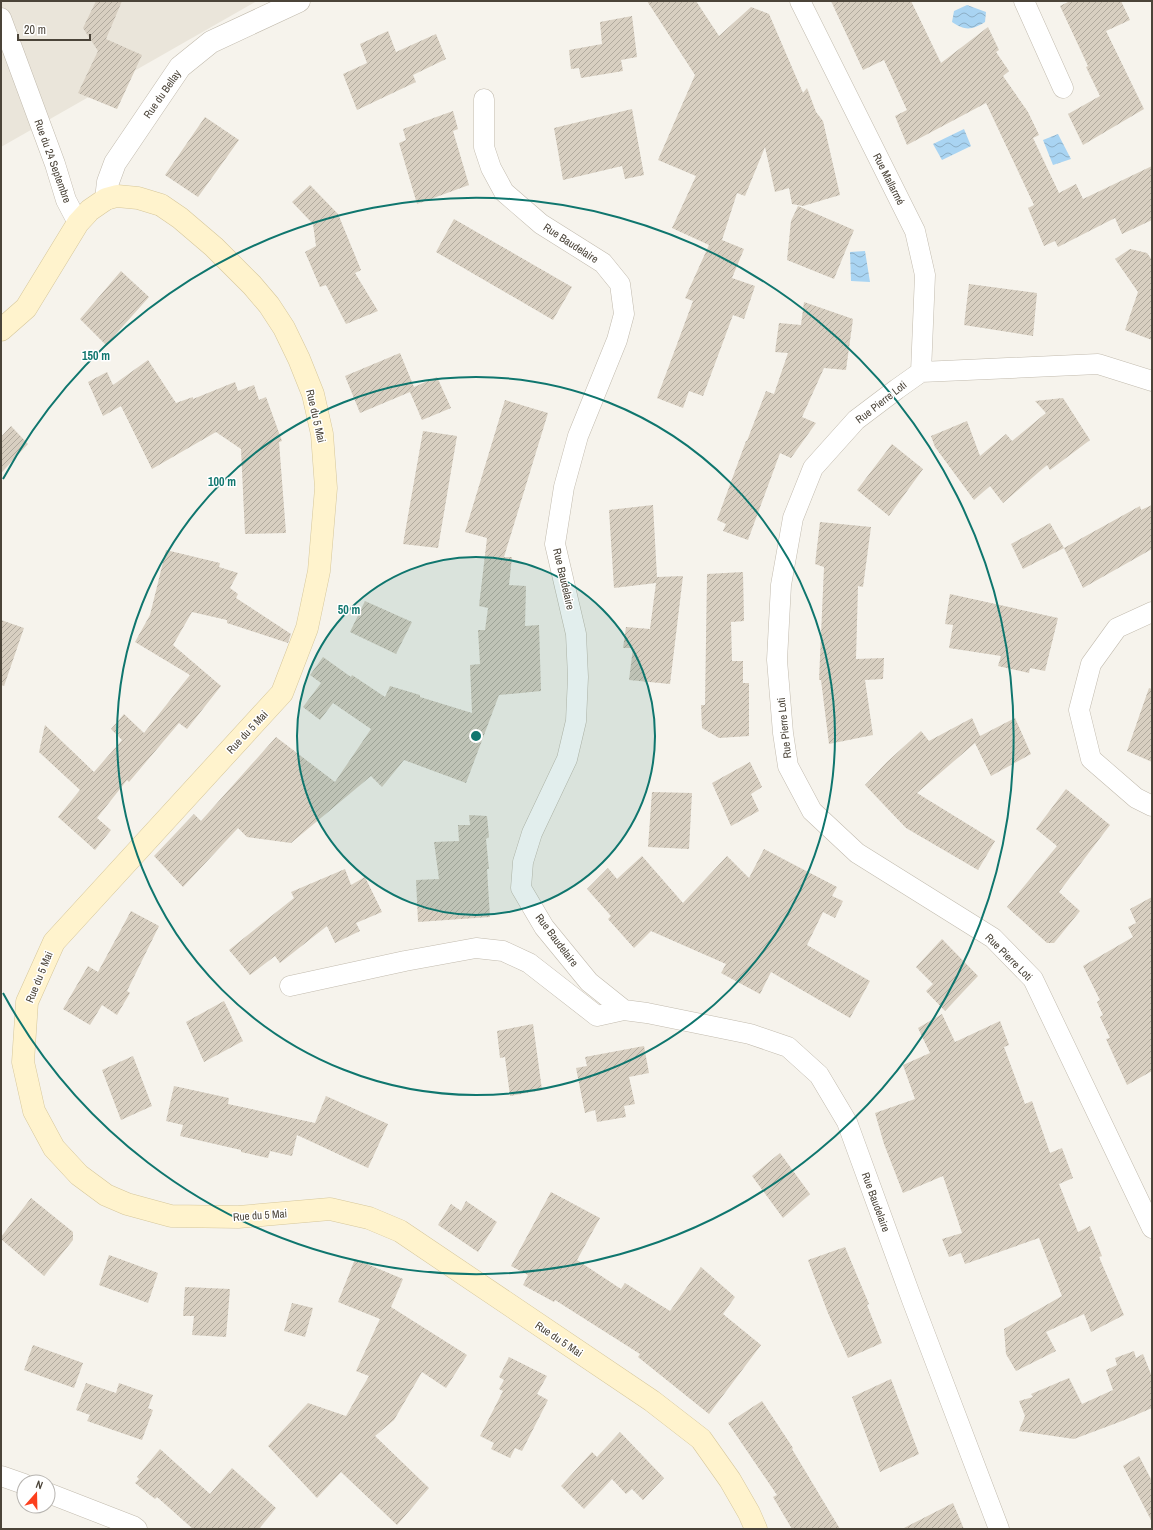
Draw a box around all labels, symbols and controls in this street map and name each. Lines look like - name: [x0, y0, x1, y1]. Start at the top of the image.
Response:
- scale bar: [18, 16, 90, 42]
- text: 20 m: [24, 22, 46, 38]
- street label: Rue du Bellay: [140, 67, 184, 121]
- street label: Rue du 24 Septembre: [31, 117, 75, 205]
- street label: Rue Mallarmé: [870, 151, 908, 207]
- street label: Rue Baudelaire: [541, 220, 601, 266]
- text: 150 m: [82, 348, 110, 364]
- street label: Rue Pierre Loti: [853, 378, 909, 426]
- street label: Rue du 5 Mai: [303, 388, 329, 444]
- text: 100 m: [208, 474, 236, 490]
- street label: Rue Baudelaire: [550, 547, 578, 611]
- text: 50 m: [338, 602, 360, 618]
- street label: Rue Pierre Loti: [774, 697, 794, 759]
- street label: Rue du 5 Mai: [223, 707, 271, 757]
- centre of rings: [469, 729, 483, 743]
- street label: Rue Baudelaire: [533, 911, 581, 969]
- street label: Rue Pierre Loti: [982, 930, 1036, 984]
- street label: Rue du 5 Mai: [22, 949, 56, 1005]
- street label: Rue Baudelaire: [859, 1170, 893, 1234]
- street label: Rue du 5 Mai: [232, 1206, 288, 1224]
- street label: Rue du 5 Mai: [533, 1318, 585, 1360]
- north arrow: [16, 1474, 56, 1514]
- text: N: [34, 1477, 45, 1492]

